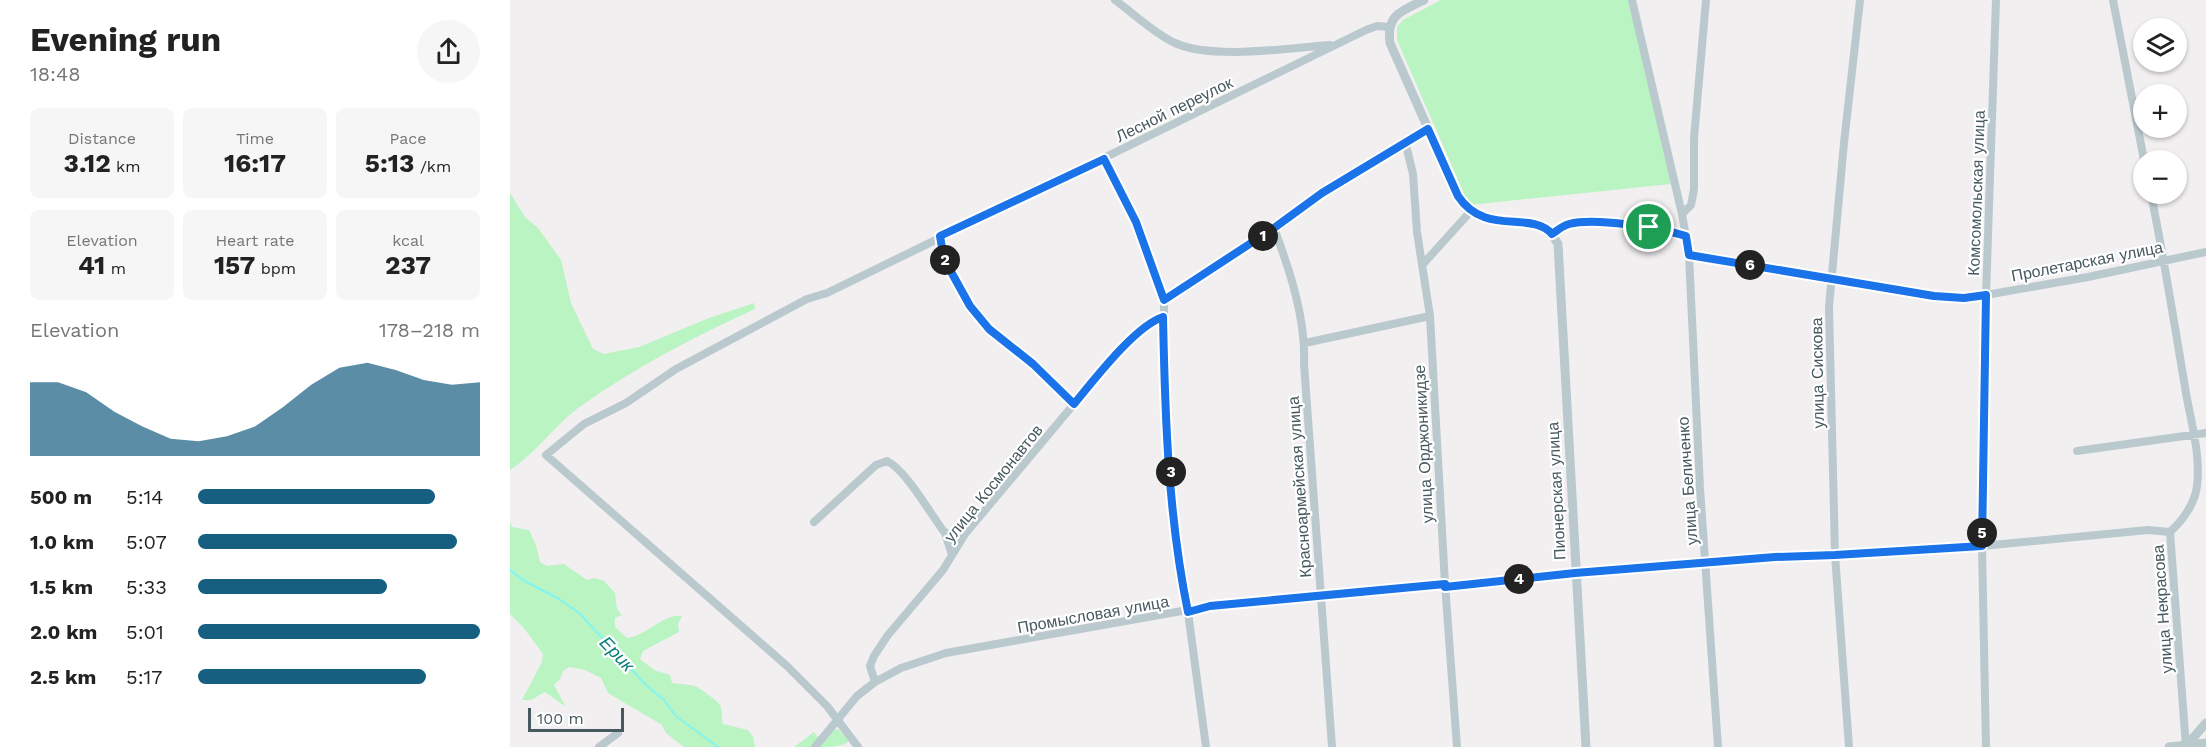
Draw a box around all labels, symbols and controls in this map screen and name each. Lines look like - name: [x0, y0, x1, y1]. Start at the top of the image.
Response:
- map controls: [2133, 18, 2187, 204]
- button: layers: [2133, 18, 2187, 72]
- text: Evening run: [30, 20, 221, 59]
- button: share: [417, 20, 480, 83]
- text: 18:48: [30, 62, 81, 86]
- street label: Лесной переулок: [1113, 72, 1237, 146]
- button: +: [2133, 84, 2187, 138]
- street label: Комсомольская улица: [1964, 110, 1989, 276]
- text: Distance: [68, 129, 136, 148]
- text: Time: [236, 129, 274, 148]
- text: Pace: [389, 129, 427, 148]
- text: 3.12: [64, 148, 111, 178]
- text: 16:17: [224, 148, 286, 178]
- text: 5:13: [365, 148, 414, 178]
- button: −: [2133, 150, 2187, 204]
- text: km: [111, 157, 140, 176]
- text: /km: [414, 157, 451, 176]
- pin: [1623, 201, 1674, 252]
- icon: arrive: [1632, 210, 1665, 243]
- pin: 1: [1248, 221, 1278, 251]
- text: 1: [1260, 226, 1266, 245]
- text: Elevation: [66, 231, 138, 250]
- text: Heart rate: [215, 231, 295, 250]
- text: kcal: [392, 231, 424, 250]
- street label: Пролетарская улица: [2010, 237, 2165, 286]
- pin: 2: [930, 245, 960, 275]
- text: 41: [78, 250, 105, 280]
- text: 157: [214, 250, 255, 280]
- text: 237: [385, 250, 431, 280]
- text: 2: [940, 250, 950, 269]
- pin: 6: [1735, 250, 1765, 280]
- text: 6: [1745, 255, 1755, 274]
- text: m: [105, 259, 126, 278]
- text: bpm: [255, 259, 296, 278]
- street label: улица Сискова: [1807, 317, 1828, 429]
- text: Elevation: [30, 318, 119, 342]
- text: 178–218 m: [379, 318, 480, 342]
- street label: улица Орджоникидзе: [1410, 364, 1437, 524]
- street label: Красноармейская улица: [1284, 396, 1315, 578]
- street label: улица Беличенко: [1674, 416, 1701, 546]
- street label: улица Космонавтов: [940, 421, 1047, 546]
- street label: Пионерская улица: [1543, 421, 1570, 561]
- pin: 3: [1156, 457, 1186, 487]
- text: 3: [1166, 462, 1176, 481]
- text: 500 m: [30, 485, 92, 509]
- text: 5:14: [126, 485, 164, 509]
- pin: 5: [1967, 518, 1997, 548]
- text: 5: [1977, 523, 1987, 542]
- text: 1.0 km: [30, 530, 94, 554]
- text: 5:07: [126, 530, 167, 554]
- street label: улица Некрасова: [2149, 544, 2176, 674]
- pin: 4: [1504, 564, 1534, 594]
- text: 4: [1514, 569, 1524, 588]
- text: 1.5 km: [30, 575, 93, 599]
- text: 5:33: [126, 575, 167, 599]
- street label: Промысловая улица: [1016, 592, 1170, 637]
- text: 2.0 km: [30, 620, 97, 644]
- text: 5:01: [126, 620, 164, 644]
- water label: Ерик: [596, 632, 640, 677]
- text: 2.5 km: [30, 665, 96, 689]
- text: 5:17: [126, 665, 163, 689]
- scale bar: [528, 705, 624, 732]
- text: 100 m: [537, 709, 584, 728]

